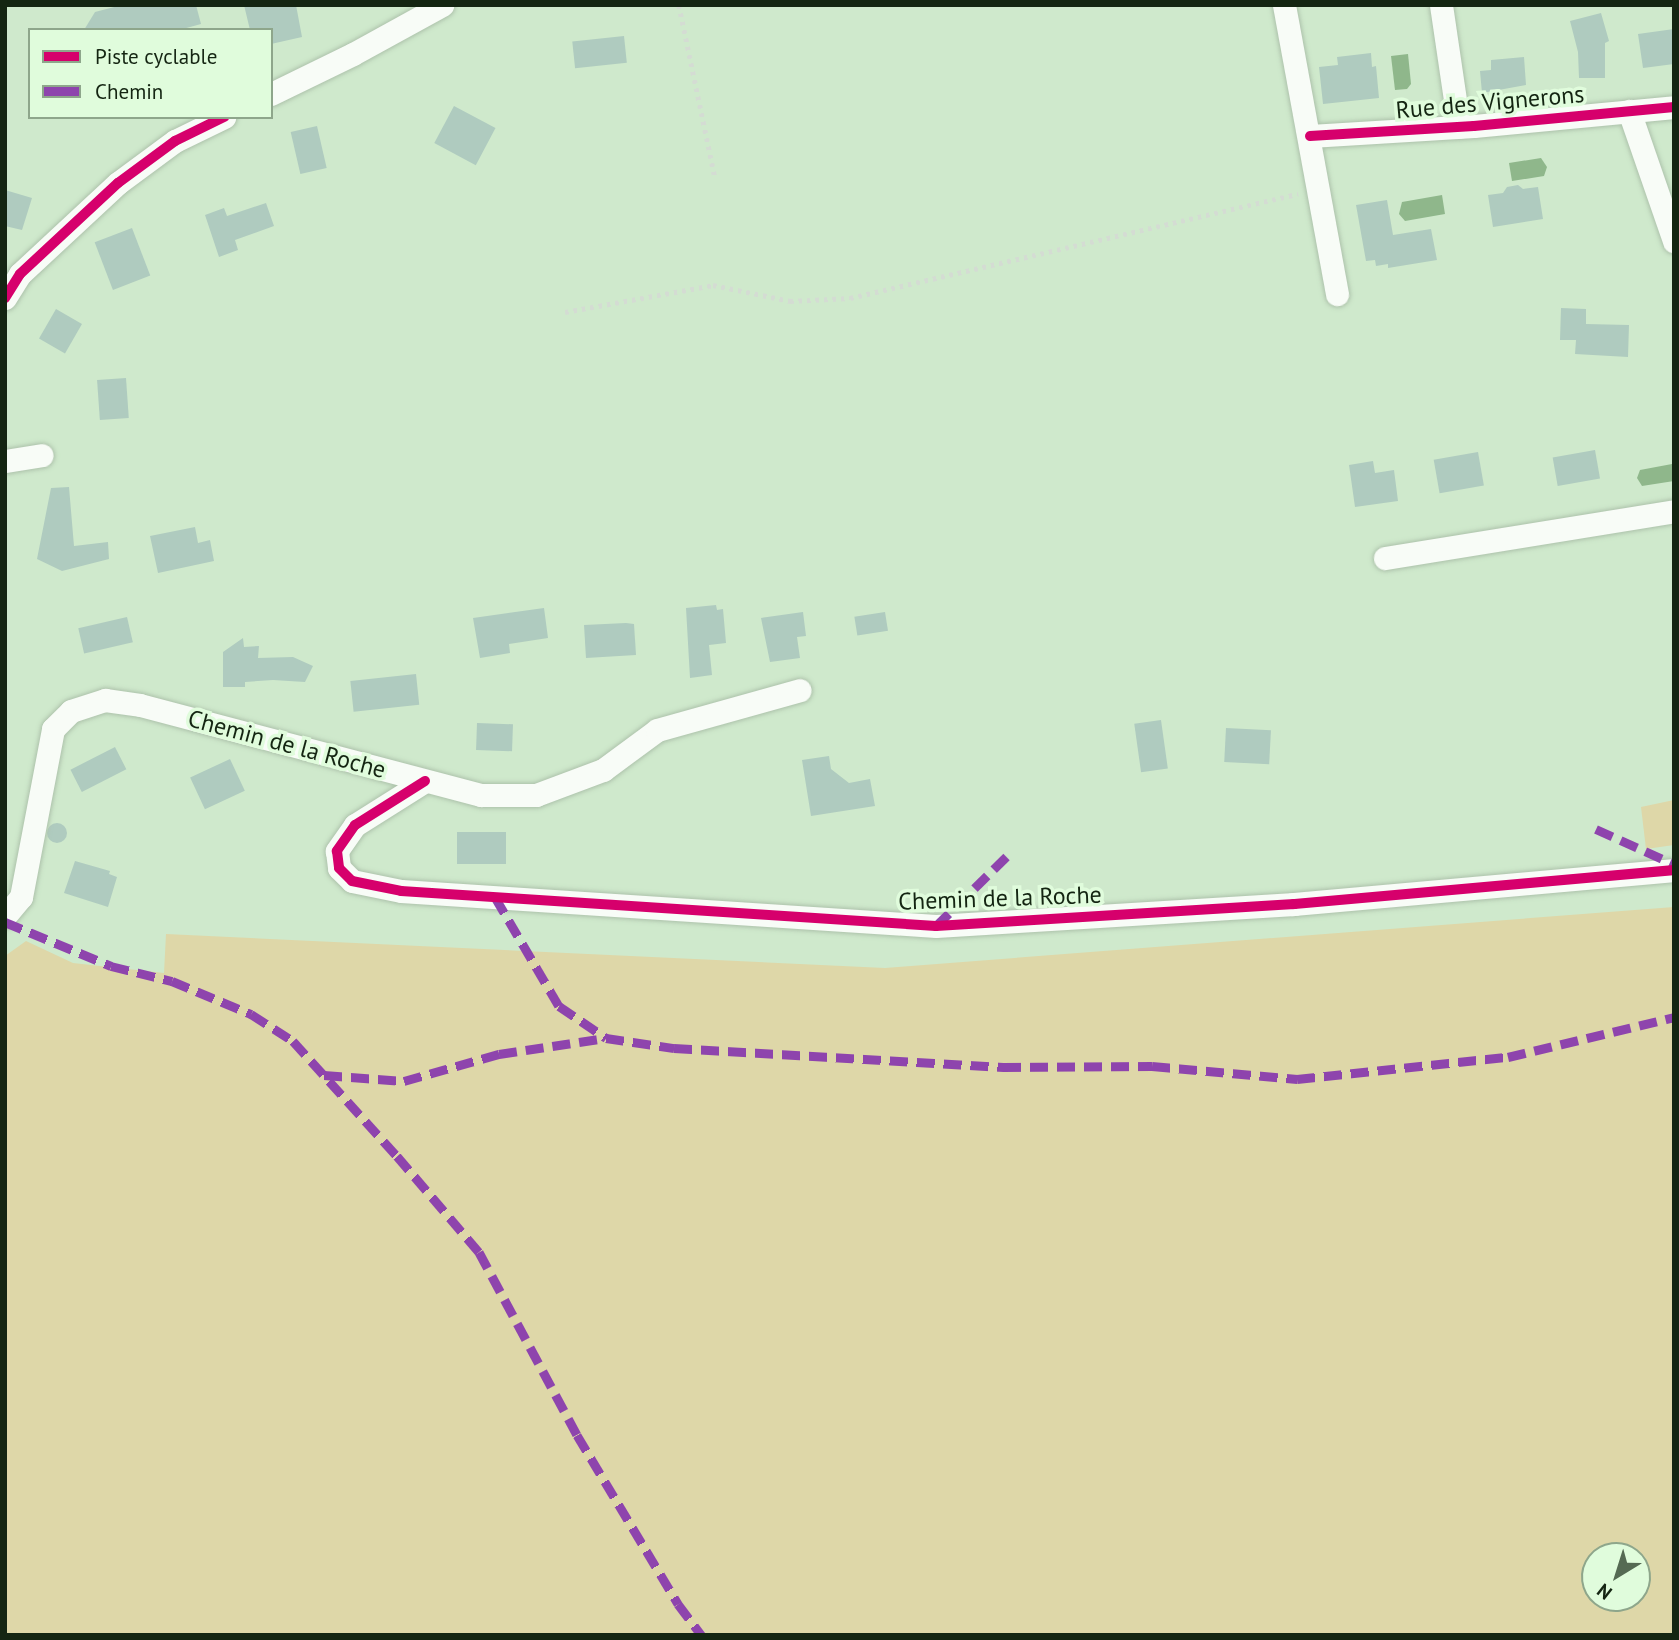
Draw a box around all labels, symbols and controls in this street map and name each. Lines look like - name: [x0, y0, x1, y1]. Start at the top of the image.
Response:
- legend: [28, 28, 273, 119]
- text: Piste cyclable: [95, 43, 217, 70]
- text: Chemin: [95, 78, 163, 105]
- street label: Rue des Vignerons: [1394, 79, 1586, 125]
- street label: Chemin de la Roche: [185, 704, 389, 784]
- street label: Chemin de la Roche: [898, 880, 1102, 916]
- north arrow: [1581, 1542, 1651, 1612]
- text: N: [1592, 1579, 1617, 1605]

